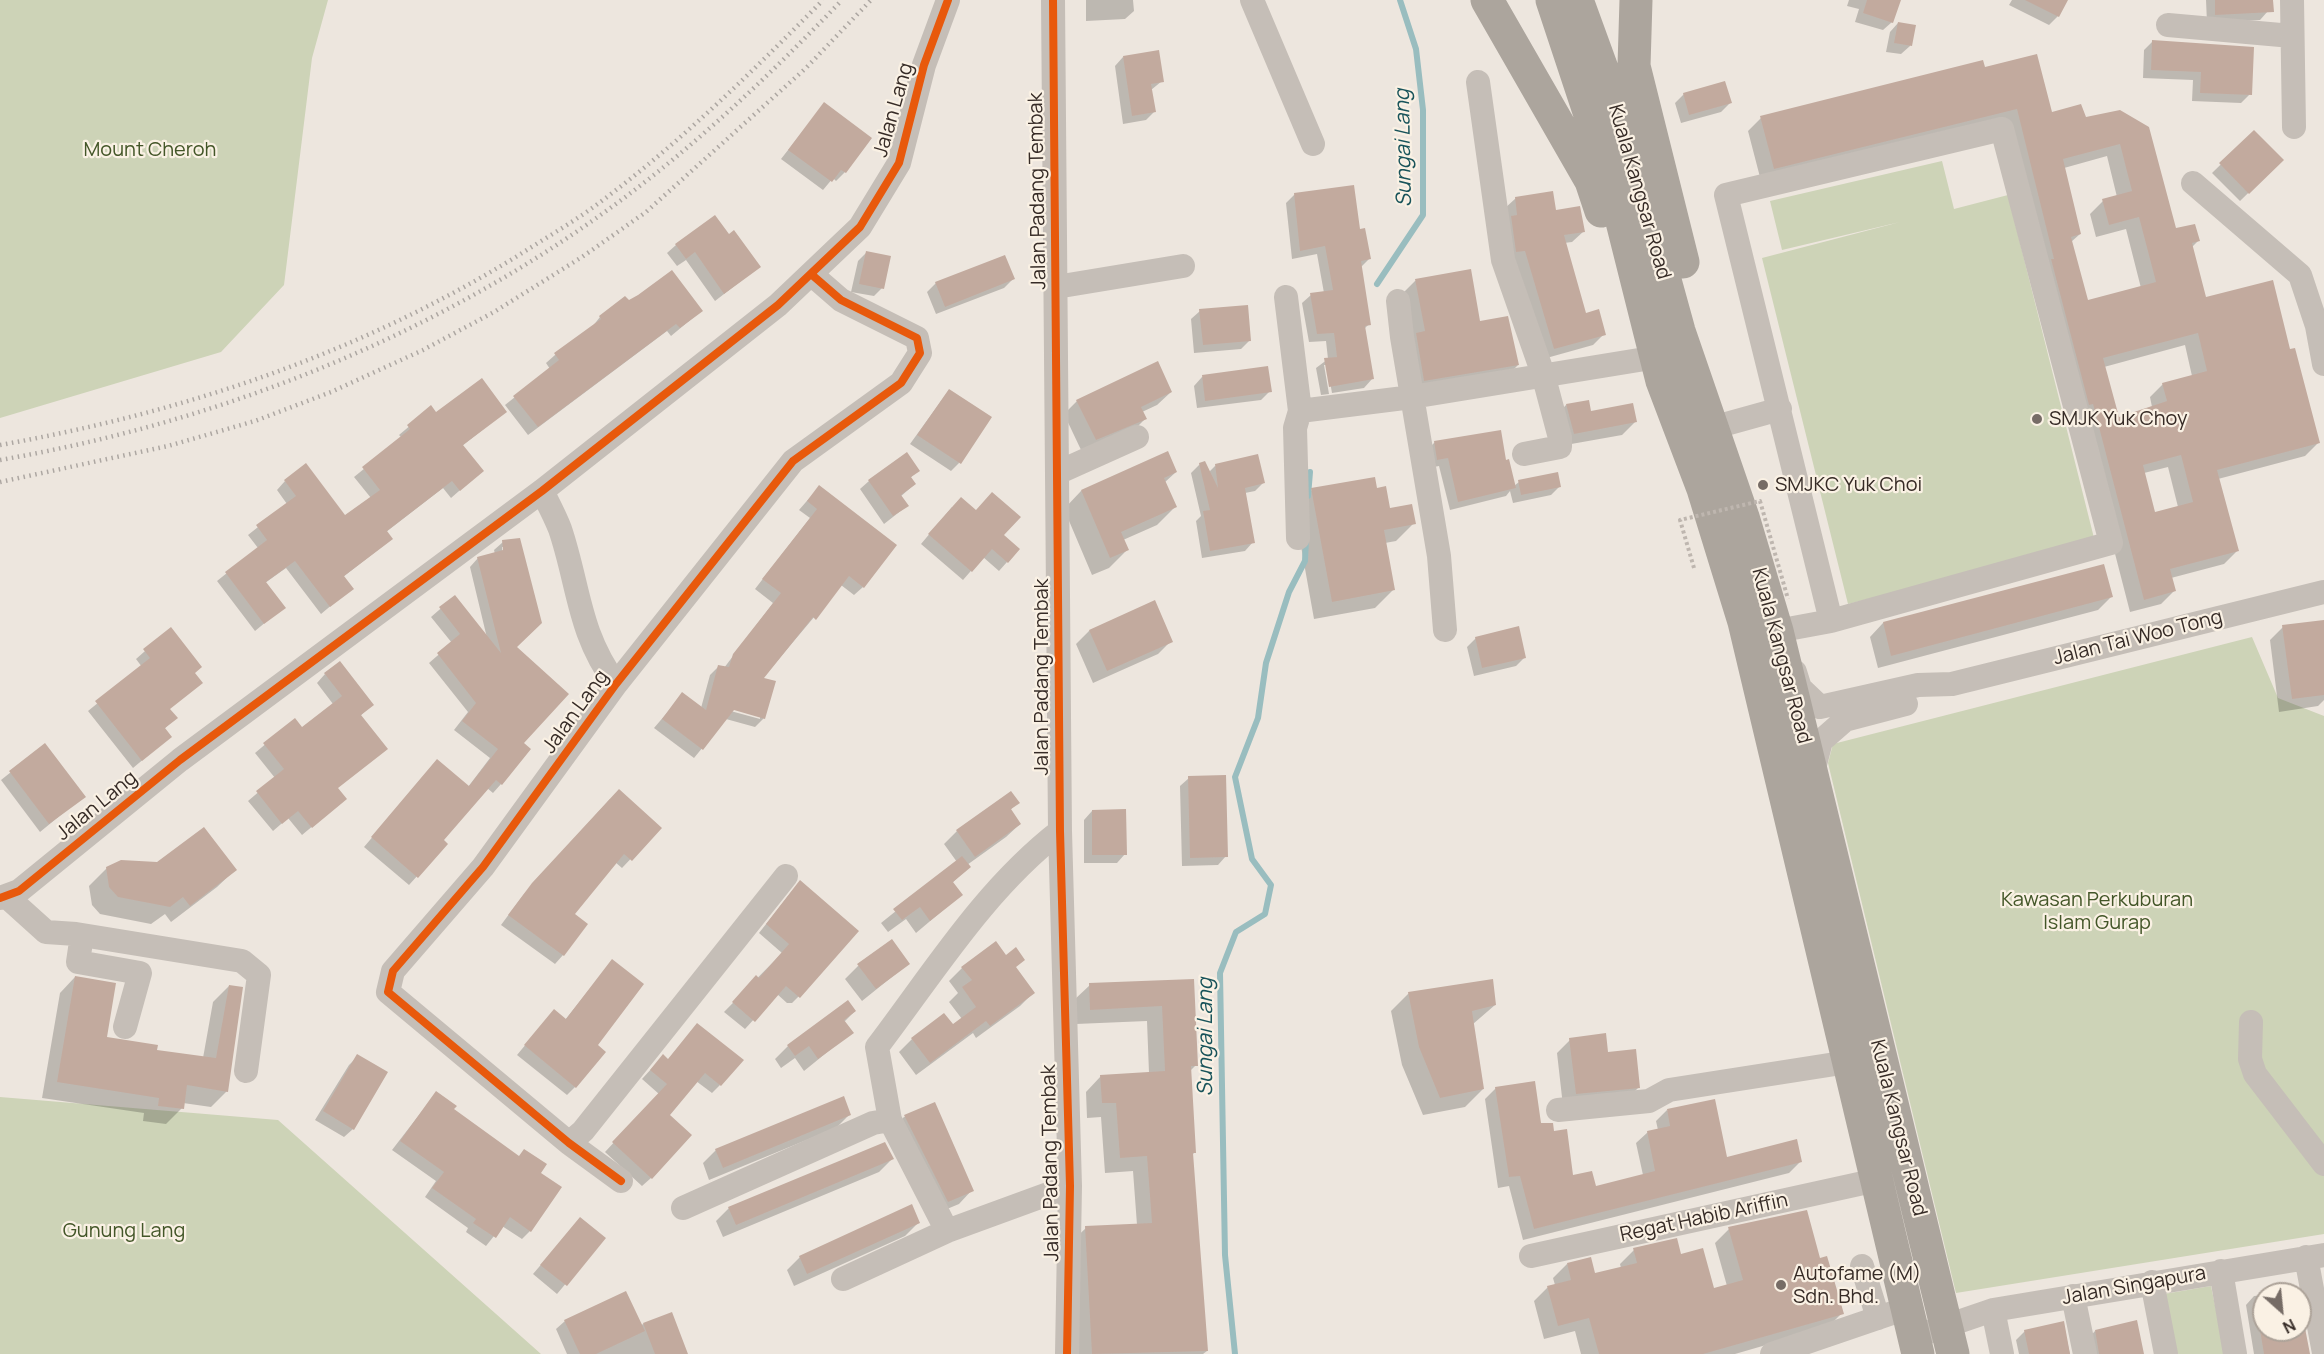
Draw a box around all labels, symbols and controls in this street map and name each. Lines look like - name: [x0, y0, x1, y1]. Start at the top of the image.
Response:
- street label: Jalan Lang: [869, 60, 919, 160]
- water label: Sungai Lang: [1390, 89, 1418, 207]
- street label: Jalan Padang Tembak: [1024, 92, 1052, 290]
- street label: Kuala Kangsar Road: [1603, 102, 1675, 282]
- park label: Mount Cheroh: [83, 138, 217, 162]
- place label: SMJK Yuk Choy: [2049, 407, 2188, 431]
- marker: SMJK Yuk Choy: [2030, 412, 2044, 426]
- place label: SMJKC Yuk Choi: [1775, 473, 1922, 497]
- marker: SMJKC Yuk Choi: [1756, 478, 1770, 492]
- street label: Kuala Kangsar Road: [1746, 566, 1816, 746]
- street label: Jalan Padang Tembak: [1030, 579, 1054, 775]
- street label: Jalan Tai Woo Tong: [2051, 605, 2225, 671]
- street label: Jalan Lang: [538, 666, 614, 758]
- street label: Jalan Lang: [52, 766, 142, 846]
- park label: Kawasan Perkuburan Islam Gurap: [2001, 888, 2193, 935]
- water label: Sungai Lang: [1193, 978, 1219, 1096]
- street label: Kuala Kangsar Road: [1864, 1037, 1932, 1219]
- street label: Jalan Padang Tembak: [1037, 1064, 1065, 1262]
- street label: Regat Habib Ariffin: [1618, 1188, 1790, 1248]
- park label: Gunung Lang: [63, 1219, 185, 1243]
- place label: Autofame (M) Sdn. Bhd.: [1793, 1262, 1921, 1309]
- street label: Jalan Singapura: [2060, 1262, 2208, 1310]
- marker: Autofame (M) Sdn. Bhd.: [1774, 1278, 1788, 1292]
- north arrow: [2252, 1282, 2312, 1342]
- text: N: [2279, 1314, 2299, 1339]

